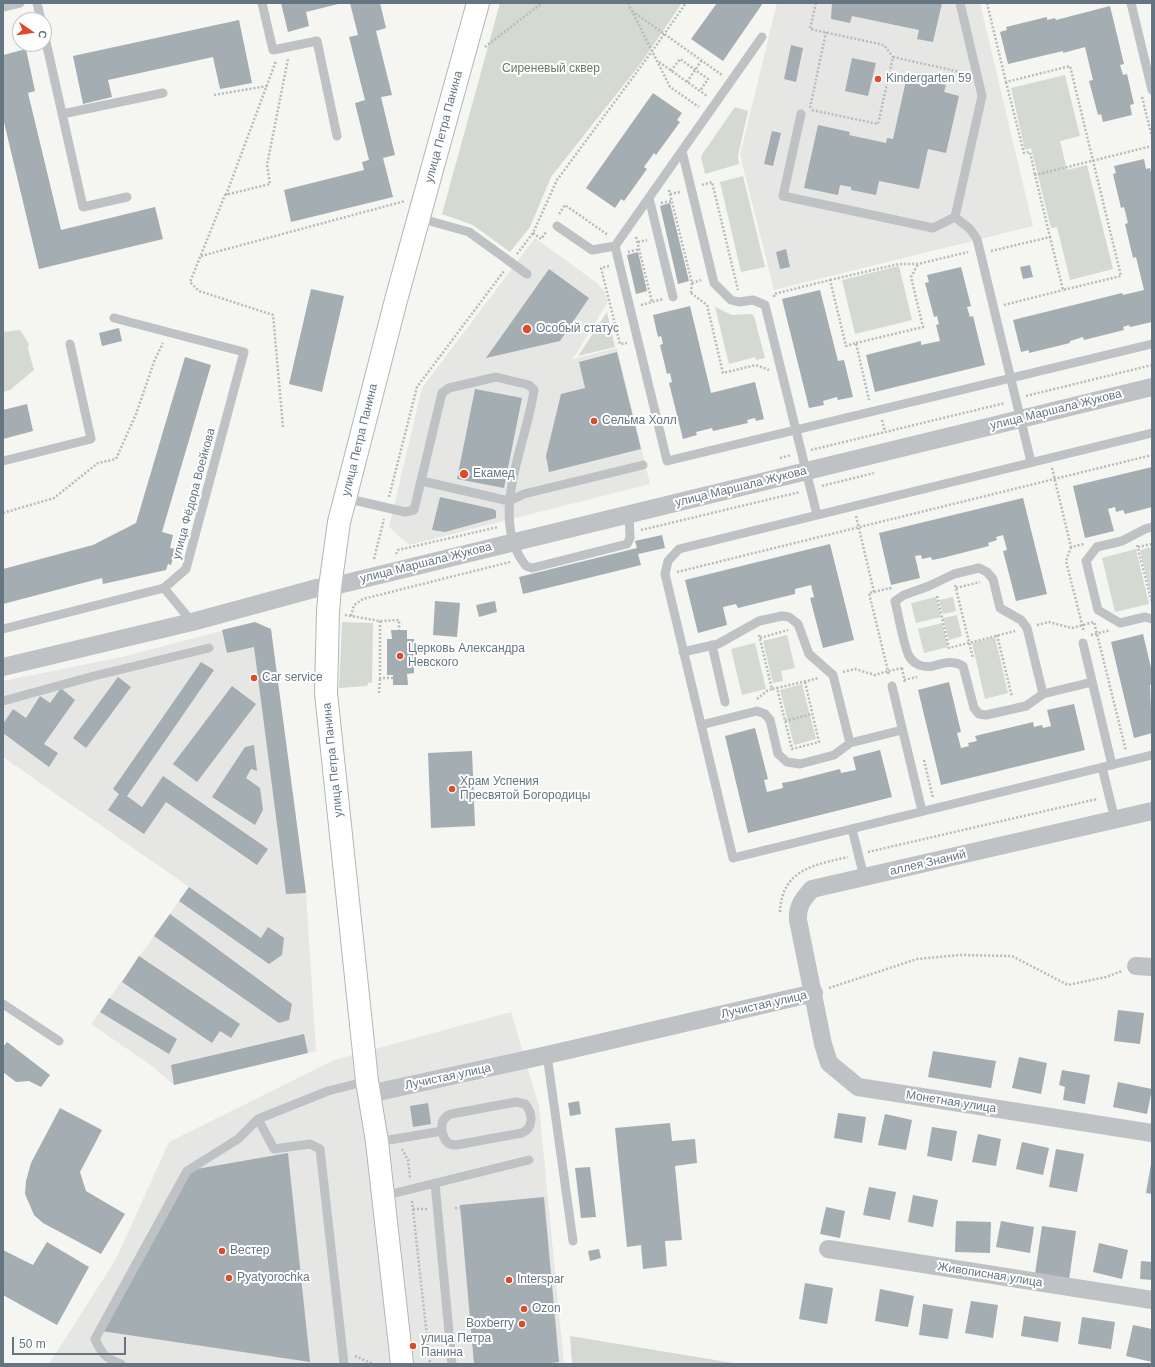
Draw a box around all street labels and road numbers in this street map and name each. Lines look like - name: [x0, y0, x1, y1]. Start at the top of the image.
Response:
- street label: улица Петра Панина: [422, 69, 466, 185]
- street label: улица Петра Панина: [339, 382, 381, 498]
- street label: улица Маршала Жукова: [989, 387, 1123, 433]
- street label: улица Фёдора Воейкова: [170, 427, 218, 561]
- street label: улица Маршала Жукова: [674, 464, 808, 510]
- street label: улица Маршала Жукова: [359, 540, 493, 586]
- street label: улица Петра Панина: [320, 702, 346, 818]
- street label: аллея Знаний: [888, 847, 968, 879]
- street label: Лучистая улица: [720, 988, 808, 1022]
- street label: Лучистая улица: [404, 1061, 492, 1093]
- street label: Монетная улица: [905, 1088, 997, 1116]
- street label: Живописная улица: [937, 1260, 1043, 1290]

